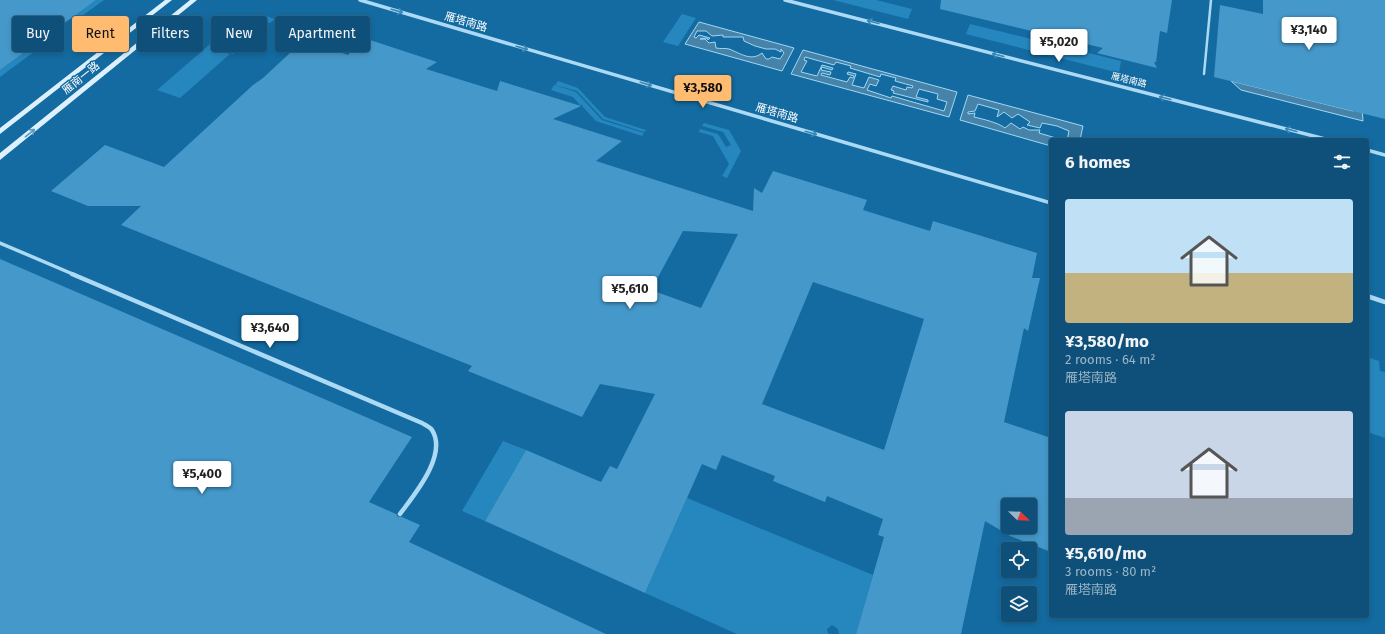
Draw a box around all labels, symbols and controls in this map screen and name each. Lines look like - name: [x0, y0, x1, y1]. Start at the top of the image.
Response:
- one-way arrow: [390, 8, 403, 15]
- street label: 雁塔南路: [443, 10, 489, 34]
- chip: Buy: [12, 16, 64, 52]
- chip: Rent: [72, 16, 129, 52]
- chip: Filters: [137, 16, 203, 52]
- chip: New: [211, 16, 267, 52]
- chip: Apartment: [275, 16, 370, 52]
- pin: ¥3,140: [1276, 17, 1342, 51]
- one-way arrow: [866, 18, 879, 26]
- text: ¥3,140: [1291, 22, 1327, 37]
- pin: ¥5,020: [1026, 29, 1092, 63]
- text: ¥5,020: [1040, 34, 1078, 49]
- one-way arrow: [515, 45, 528, 52]
- one-way arrow: [992, 51, 1005, 58]
- street label: 雁南一路: [60, 59, 102, 97]
- street label: 雁塔南路: [1110, 71, 1148, 89]
- pin: ¥3,580: [670, 75, 736, 109]
- text: ¥3,580: [683, 80, 723, 95]
- one-way arrow: [640, 81, 653, 88]
- one-way arrow: [1159, 94, 1172, 101]
- street label: 雁塔南路: [754, 101, 800, 125]
- one-way arrow: [1285, 126, 1298, 134]
- one-way arrow: [25, 128, 36, 137]
- one-way arrow: [805, 130, 818, 137]
- icon: filters: [1331, 151, 1353, 173]
- text: 6 homes: [1065, 152, 1130, 173]
- icon: home: [1173, 225, 1245, 297]
- pin: ¥5,610: [597, 276, 663, 310]
- text: ¥5,610: [611, 281, 649, 296]
- pin: ¥3,640: [237, 315, 303, 349]
- text: ¥3,640: [250, 320, 290, 335]
- text: ¥3,580/mo: [1065, 331, 1149, 352]
- text: 2 rooms · 64 m²: [1065, 352, 1155, 367]
- text: 雁塔南路: [1065, 370, 1117, 385]
- icon: home: [1173, 437, 1245, 509]
- pin: ¥5,400: [169, 461, 235, 495]
- text: ¥5,400: [182, 466, 222, 481]
- north arrow: [1001, 498, 1037, 534]
- map controls: [1001, 498, 1037, 622]
- button: locate: [1001, 542, 1037, 578]
- text: ¥5,610/mo: [1065, 543, 1147, 564]
- text: 3 rooms · 80 m²: [1065, 564, 1156, 579]
- text: 雁塔南路: [1065, 582, 1117, 597]
- button: layers: [1001, 586, 1037, 622]

